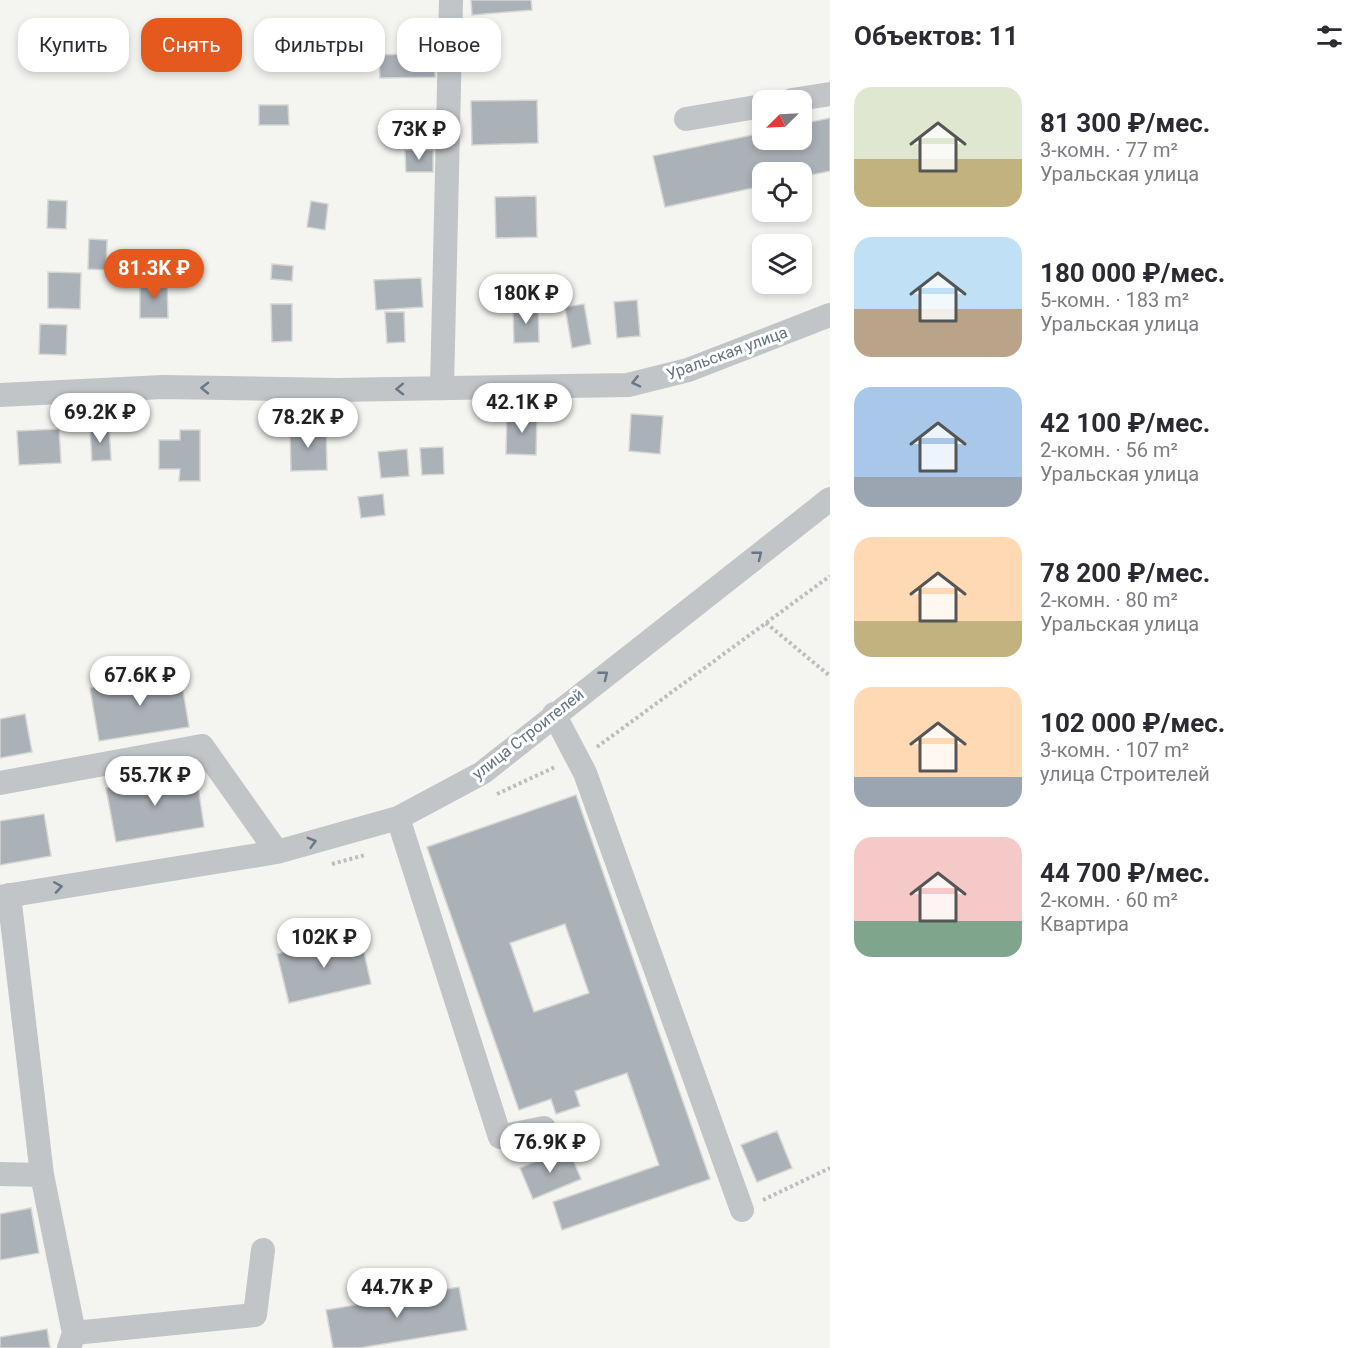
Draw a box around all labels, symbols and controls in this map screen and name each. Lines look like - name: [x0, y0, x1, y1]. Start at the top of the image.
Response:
- chip: Купить: [18, 18, 129, 72]
- chip: Снять: [141, 18, 242, 72]
- chip: Фильтры: [254, 18, 385, 72]
- chip: Новое: [397, 18, 501, 72]
- icon: filters: [1313, 20, 1346, 53]
- text: Объектов: 11: [854, 21, 1018, 51]
- north arrow: [752, 90, 812, 150]
- map controls: [752, 90, 812, 294]
- text: 81 300 ₽/мес.: [1040, 108, 1210, 138]
- pin: 73K ₽: [377, 110, 461, 161]
- icon: home: [902, 111, 974, 183]
- text: 73K ₽: [392, 117, 446, 141]
- text: 3-комн. · 77 m²: [1040, 138, 1178, 162]
- button: locate: [752, 162, 812, 222]
- text: Уральская улица: [1040, 162, 1199, 186]
- button: layers: [752, 234, 812, 294]
- pin: 81.3K ₽: [99, 249, 209, 300]
- text: 81.3K ₽: [118, 256, 190, 280]
- text: 180 000 ₽/мес.: [1040, 258, 1225, 288]
- icon: home: [902, 261, 974, 333]
- pin: 180K ₽: [477, 274, 575, 325]
- text: 180K ₽: [493, 281, 559, 305]
- text: 5-комн. · 183 m²: [1040, 288, 1189, 312]
- text: Уральская улица: [1040, 312, 1199, 336]
- street label: Уральская улица: [664, 322, 790, 384]
- one-way arrow: [631, 375, 641, 388]
- one-way arrow: [200, 381, 209, 394]
- one-way arrow: [395, 383, 404, 395]
- pin: 42.1K ₽: [467, 383, 577, 434]
- text: 42.1K ₽: [486, 390, 558, 414]
- pin: 69.2K ₽: [45, 393, 155, 444]
- pin: 78.2K ₽: [253, 398, 363, 449]
- text: 69.2K ₽: [64, 400, 136, 424]
- text: 78.2K ₽: [272, 405, 344, 429]
- text: 42 100 ₽/мес.: [1040, 408, 1210, 438]
- icon: home: [902, 411, 974, 483]
- text: 2-комн. · 56 m²: [1040, 438, 1178, 462]
- text: Уральская улица: [1040, 462, 1199, 486]
- one-way arrow: [752, 551, 763, 562]
- text: 78 200 ₽/мес.: [1040, 558, 1210, 588]
- icon: home: [902, 561, 974, 633]
- text: 2-комн. · 80 m²: [1040, 588, 1178, 612]
- text: Уральская улица: [1040, 612, 1199, 636]
- pin: 67.6K ₽: [85, 656, 195, 707]
- text: 67.6K ₽: [104, 663, 176, 687]
- one-way arrow: [598, 671, 609, 682]
- street label: улица Строителей: [469, 685, 587, 783]
- text: 102 000 ₽/мес.: [1040, 708, 1225, 738]
- icon: home: [902, 711, 974, 783]
- text: 3-комн. · 107 m²: [1040, 738, 1189, 762]
- pin: 55.7K ₽: [100, 756, 210, 807]
- text: улица Строителей: [1040, 762, 1210, 786]
- text: 55.7K ₽: [119, 763, 191, 787]
- one-way arrow: [306, 837, 316, 850]
- text: 44 700 ₽/мес.: [1040, 858, 1210, 888]
- icon: home: [902, 861, 974, 933]
- one-way arrow: [53, 882, 62, 894]
- text: 2-комн. · 60 m²: [1040, 888, 1178, 912]
- text: Квартира: [1040, 912, 1129, 936]
- pin: 102K ₽: [275, 918, 373, 969]
- text: 102K ₽: [291, 925, 357, 949]
- pin: 76.9K ₽: [495, 1123, 605, 1174]
- text: 76.9K ₽: [514, 1130, 586, 1154]
- pin: 44.7K ₽: [342, 1268, 452, 1319]
- text: 44.7K ₽: [361, 1275, 433, 1299]

